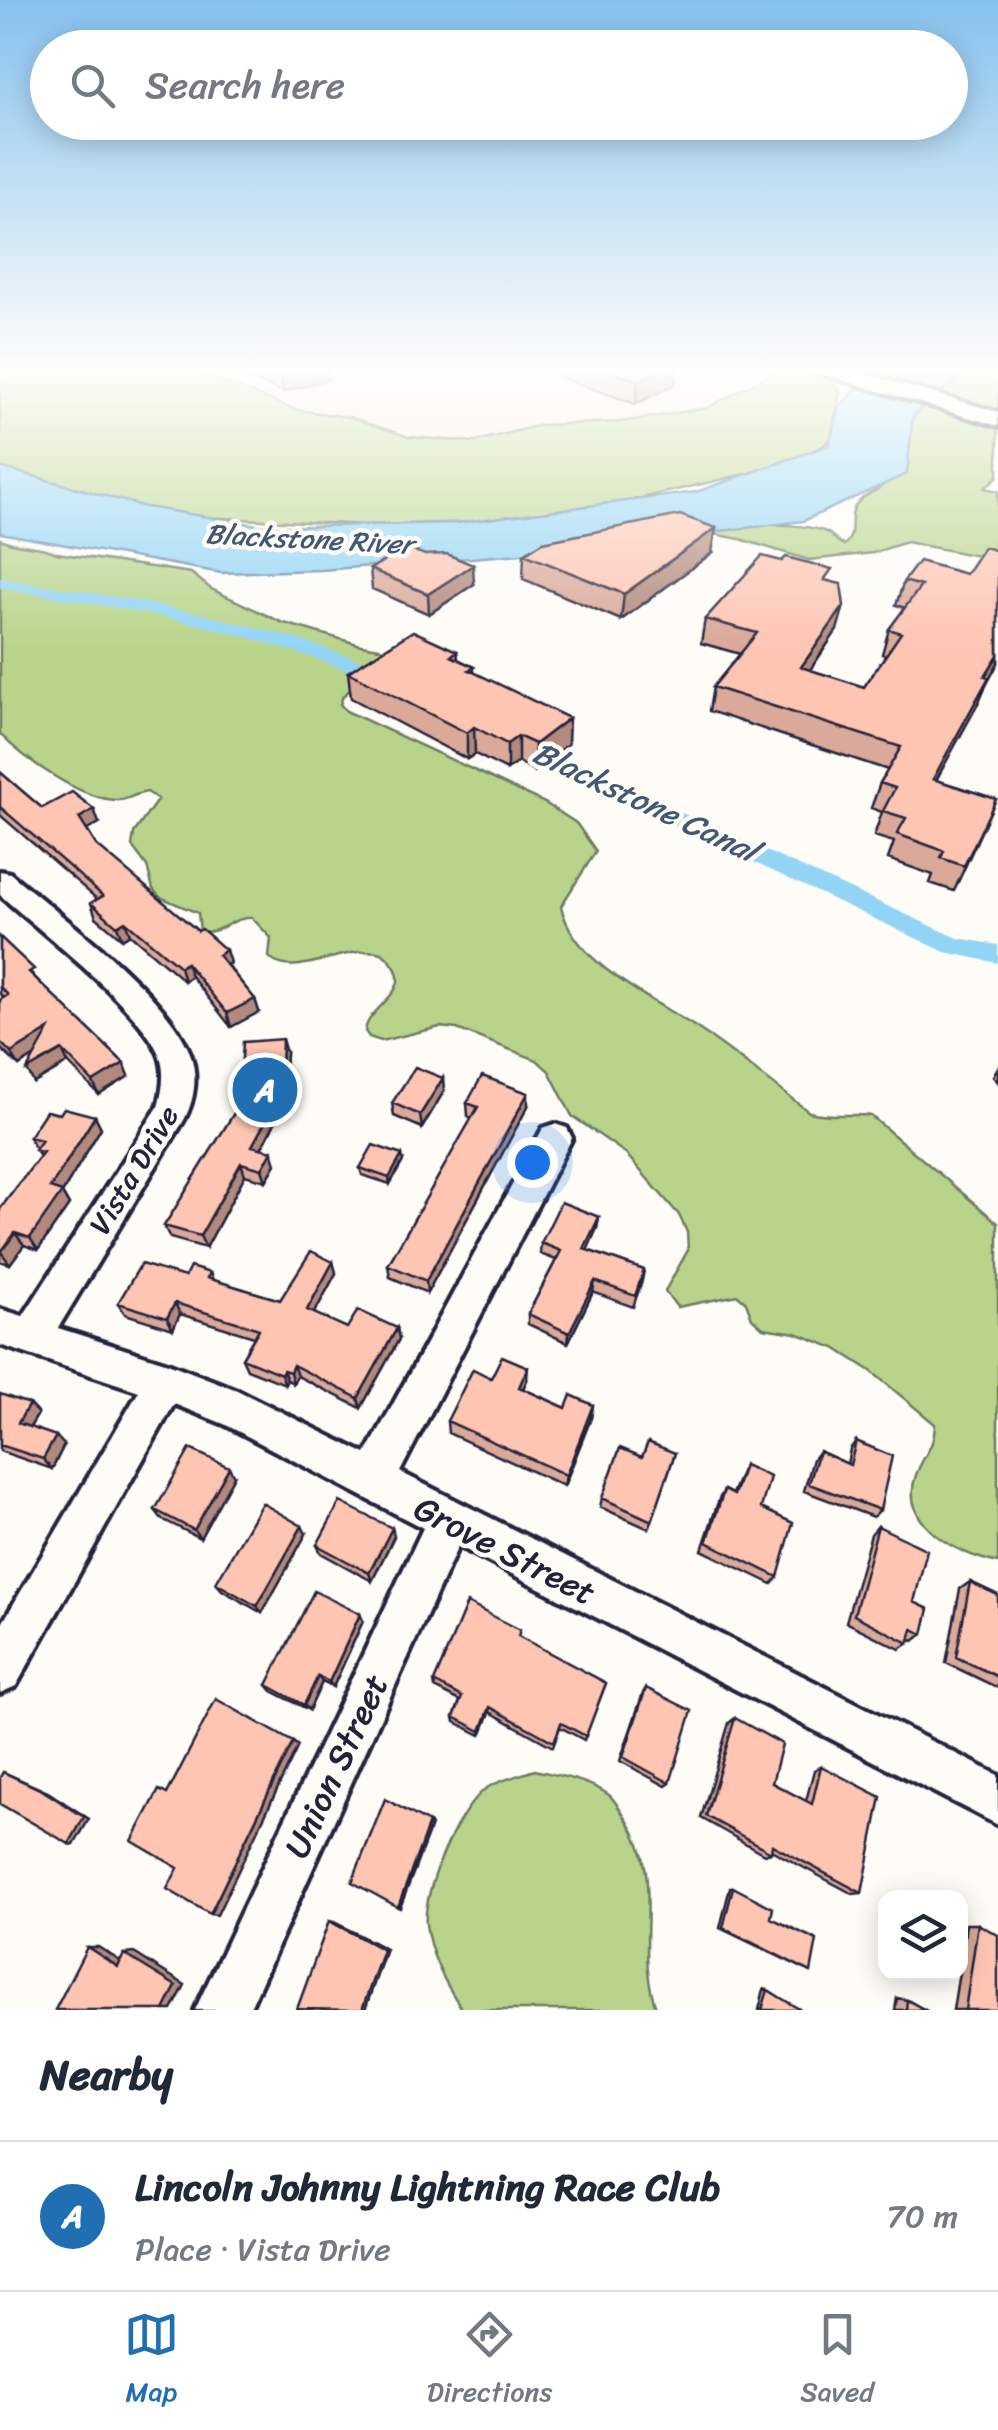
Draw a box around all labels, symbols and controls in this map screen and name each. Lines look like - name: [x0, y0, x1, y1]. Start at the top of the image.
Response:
- search box: [30, 30, 968, 140]
- text: Search here: [145, 52, 345, 119]
- icon: search: [65, 58, 120, 113]
- water label: Blackstone River: [204, 509, 419, 569]
- water label: Blackstone Canal: [523, 725, 773, 882]
- pin: A: [232, 1052, 298, 1128]
- street label: Vista Drive: [74, 1094, 194, 1246]
- your location: [507, 1137, 558, 1188]
- street label: Grove Street: [403, 1477, 607, 1623]
- street label: Union Street: [266, 1663, 406, 1869]
- map controls: [878, 1890, 968, 1980]
- button: layers: [878, 1890, 968, 1980]
- text: Nearby: [40, 2038, 173, 2112]
- text: Lincoln Johnny Lightning Race Club: [135, 2154, 720, 2221]
- text: A: [62, 2188, 83, 2245]
- text: 70 m: [887, 2188, 958, 2245]
- text: Place · Vista Drive: [135, 2221, 391, 2278]
- tab: Map: [124, 2307, 179, 2416]
- tab: Directions: [427, 2307, 552, 2416]
- tab: Saved: [800, 2307, 874, 2416]

